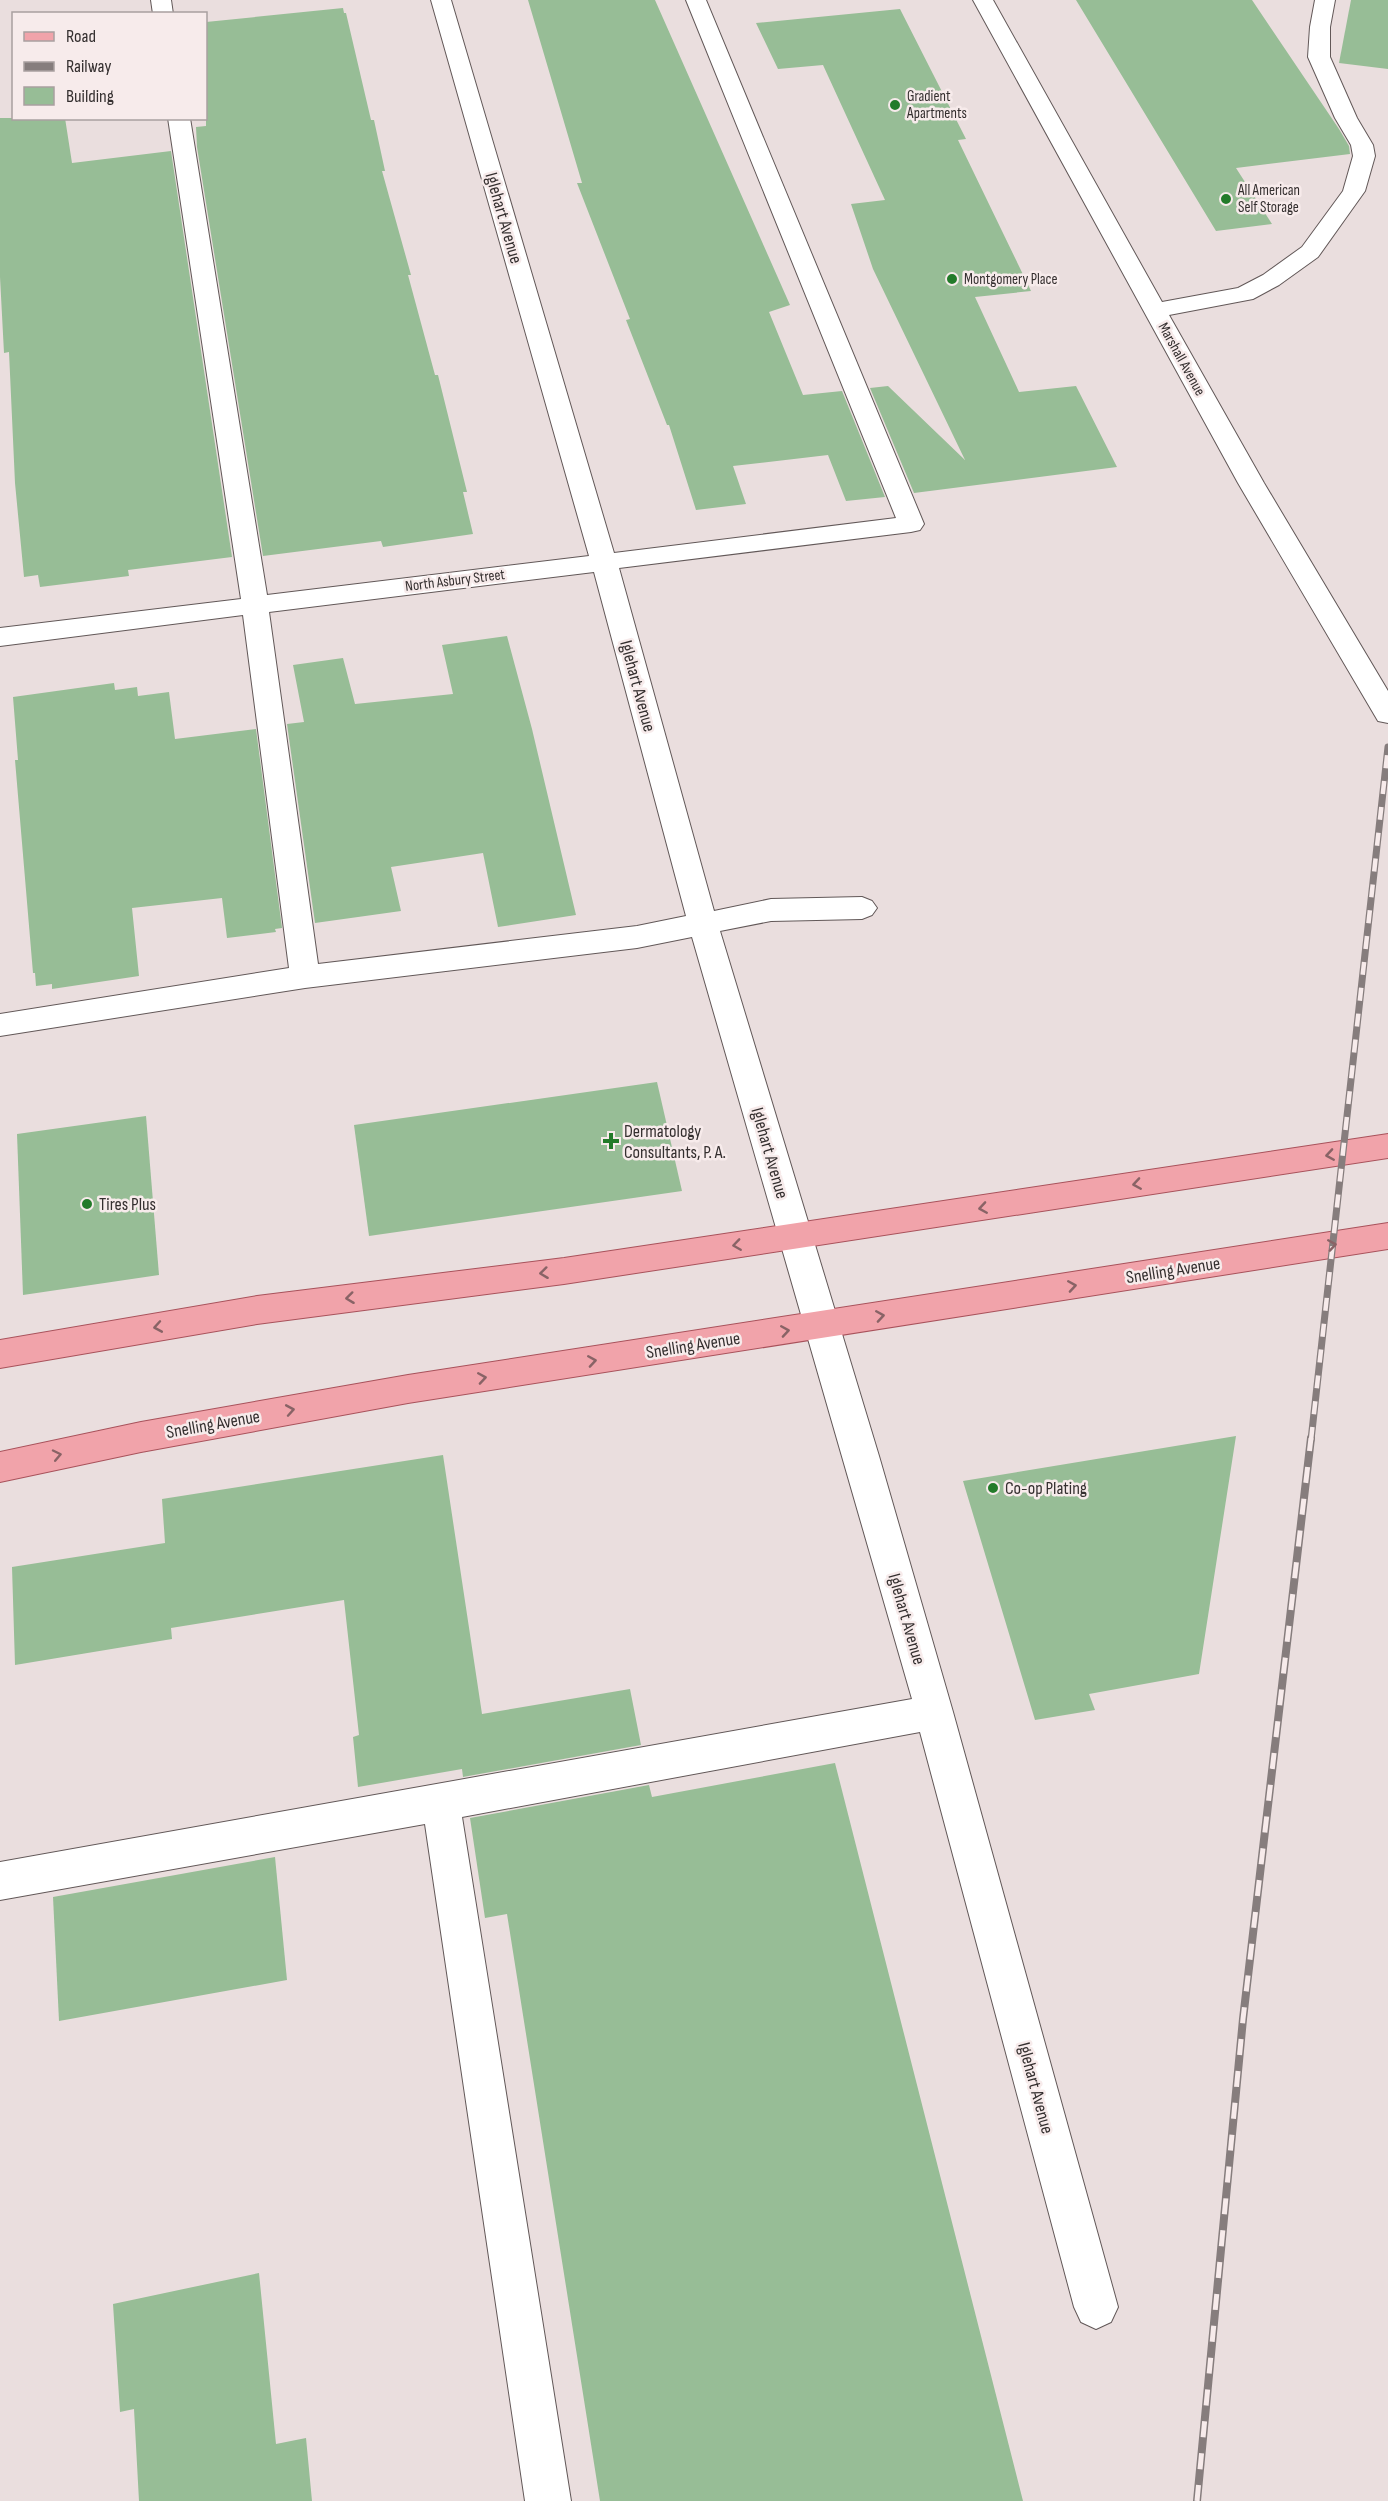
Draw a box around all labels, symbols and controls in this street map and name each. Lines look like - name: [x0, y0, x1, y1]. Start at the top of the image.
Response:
- legend: [12, 12, 207, 120]
- text: Road: [66, 26, 96, 47]
- text: Railway: [66, 56, 111, 77]
- text: Building: [66, 86, 114, 107]
- place label: Gradient Apartments: [906, 87, 967, 123]
- marker: Gradient Apartments: [888, 98, 902, 112]
- street label: Iglehart Avenue: [481, 170, 527, 266]
- place label: All American Self Storage: [1237, 181, 1300, 217]
- marker: All American Self Storage: [1219, 192, 1233, 206]
- place label: Montgomery Place: [964, 270, 1058, 289]
- marker: Montgomery Place: [945, 272, 959, 286]
- street label: Marshall Avenue: [1154, 319, 1210, 399]
- street label: North Asbury Street: [404, 565, 506, 596]
- street label: Iglehart Avenue: [615, 638, 660, 734]
- street label: Iglehart Avenue: [747, 1105, 793, 1201]
- place label: Dermatology Consultants, P. A.: [624, 1121, 726, 1163]
- marker: Dermatology Consultants, P. A.: [602, 1132, 620, 1150]
- one-way arrow: [1326, 1148, 1335, 1160]
- one-way arrow: [1133, 1177, 1142, 1189]
- place label: Tires Plus: [99, 1194, 156, 1215]
- marker: Tires Plus: [80, 1197, 94, 1211]
- one-way arrow: [979, 1201, 988, 1213]
- one-way arrow: [732, 1239, 741, 1251]
- one-way arrow: [1328, 1239, 1337, 1251]
- street label: Snelling Avenue: [1125, 1253, 1222, 1288]
- one-way arrow: [539, 1266, 548, 1279]
- one-way arrow: [1068, 1280, 1077, 1292]
- one-way arrow: [346, 1291, 355, 1303]
- one-way arrow: [875, 1310, 884, 1322]
- one-way arrow: [153, 1320, 163, 1333]
- one-way arrow: [780, 1325, 790, 1337]
- street label: Snelling Avenue: [645, 1328, 742, 1363]
- one-way arrow: [588, 1355, 597, 1367]
- one-way arrow: [478, 1372, 487, 1384]
- one-way arrow: [284, 1404, 294, 1417]
- street label: Snelling Avenue: [165, 1406, 262, 1443]
- one-way arrow: [52, 1449, 62, 1462]
- place label: Co-op Plating: [1005, 1478, 1087, 1499]
- marker: Co-op Plating: [986, 1481, 1000, 1495]
- street label: Iglehart Avenue: [884, 1571, 930, 1667]
- street label: Iglehart Avenue: [1013, 2040, 1058, 2136]

